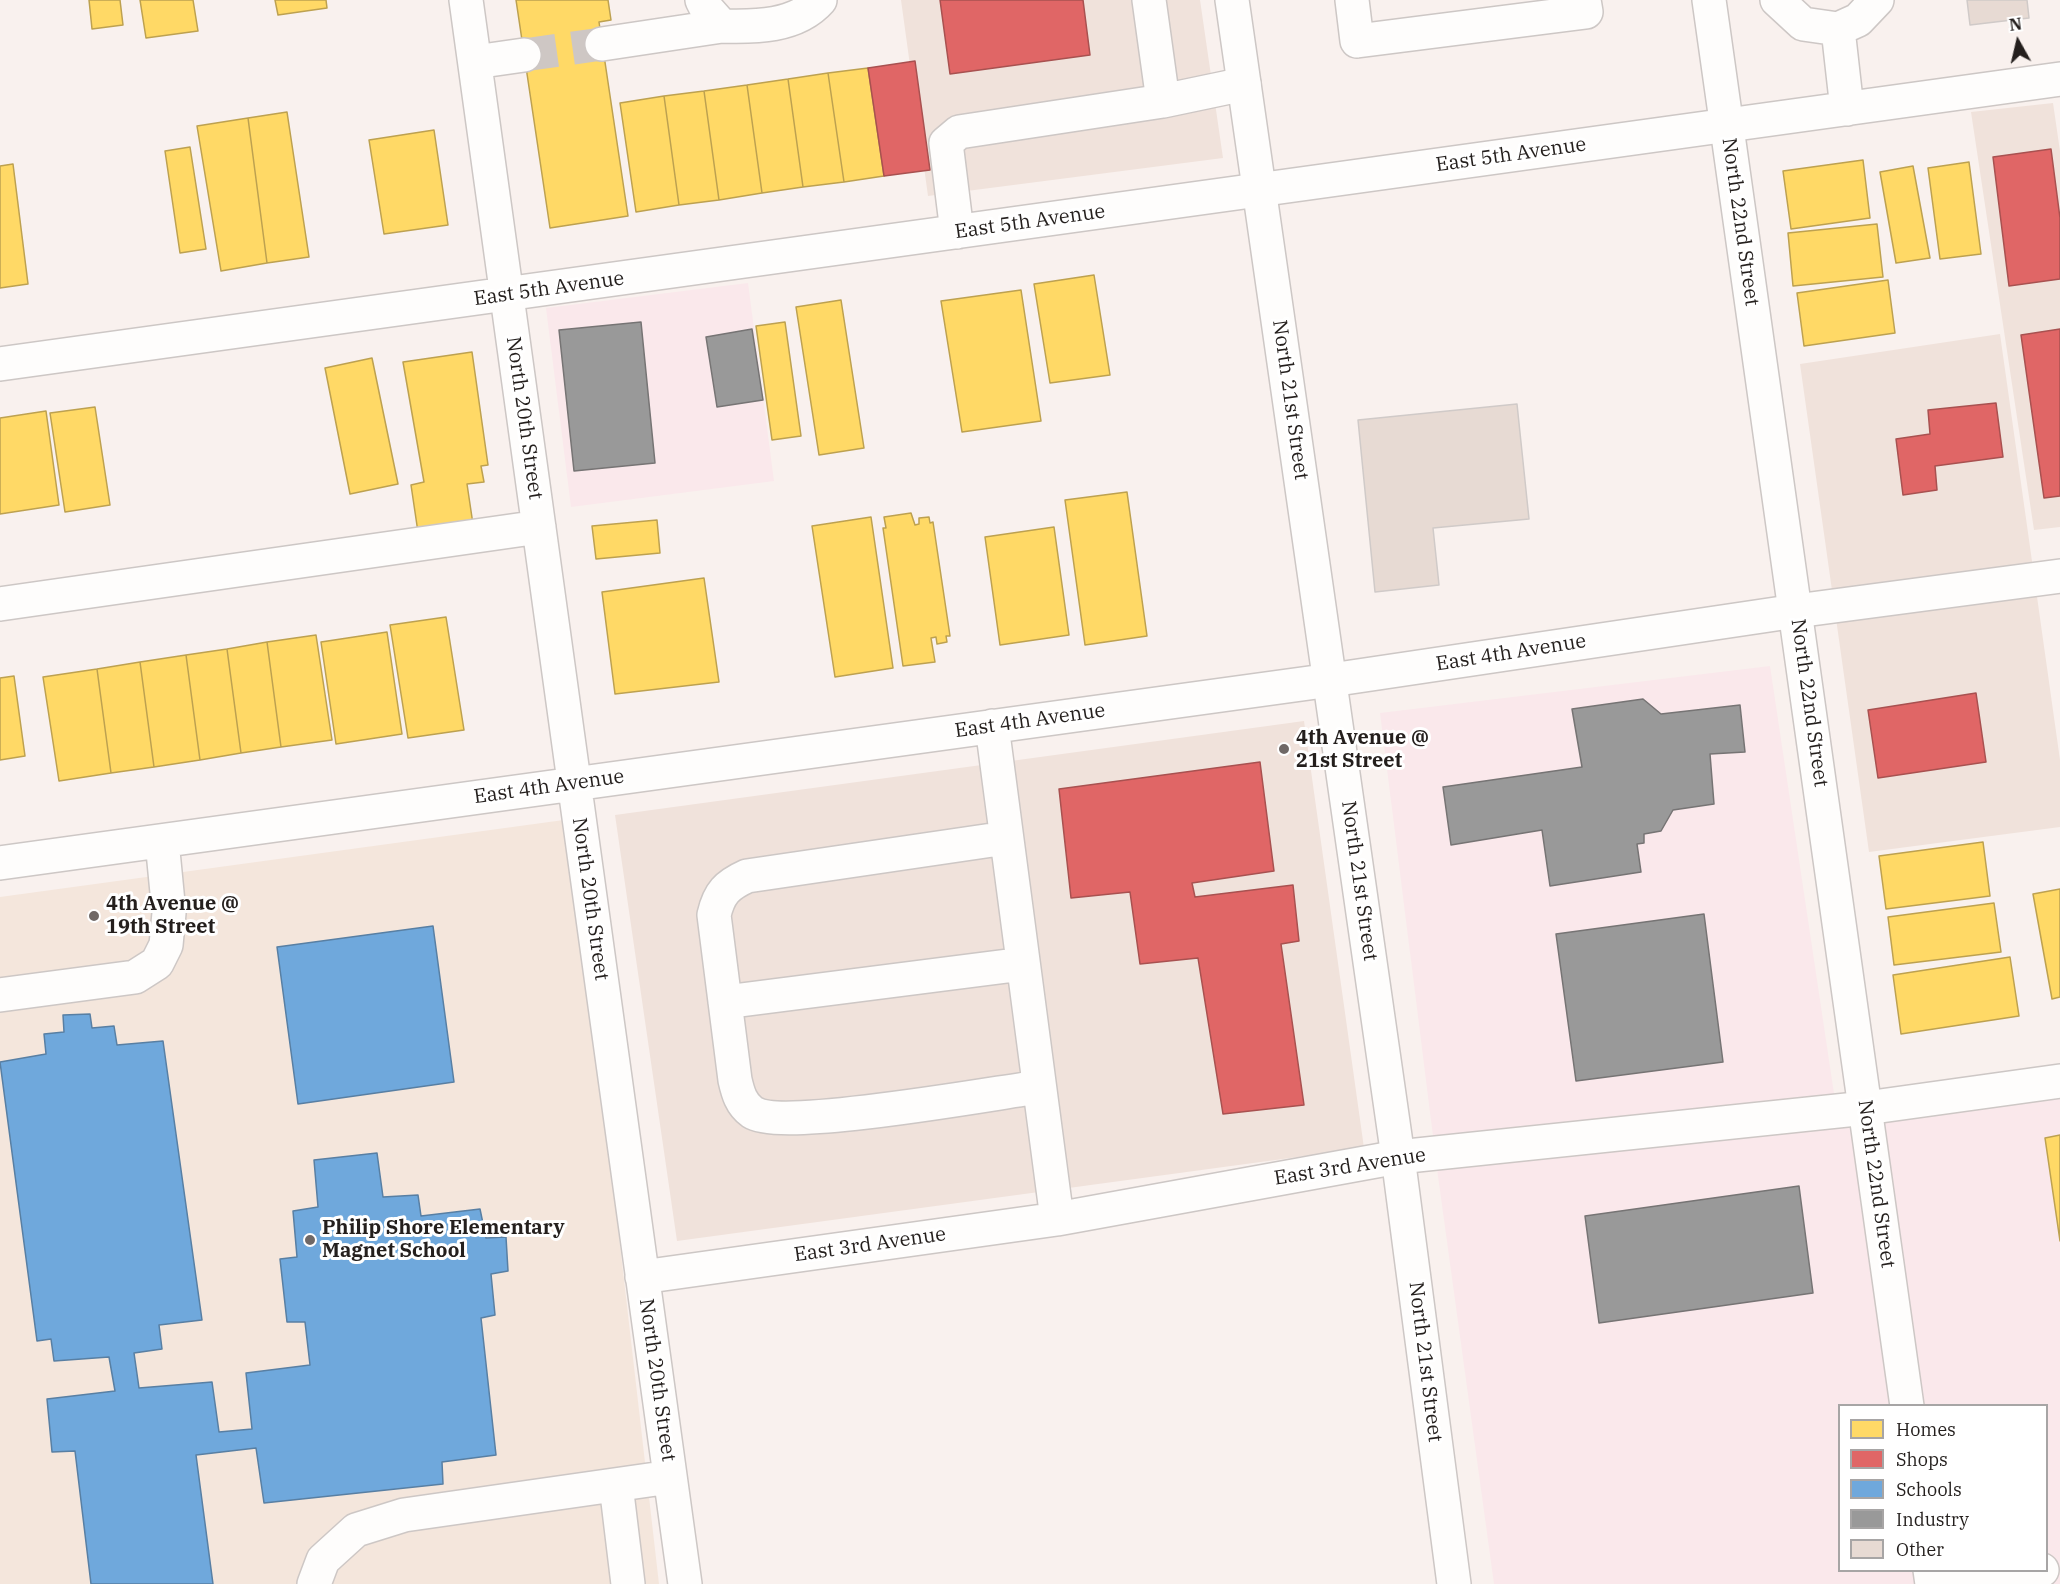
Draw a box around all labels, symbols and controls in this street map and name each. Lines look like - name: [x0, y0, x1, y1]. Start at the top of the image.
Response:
- north arrow: [1988, 12, 2048, 72]
- text: N: [2008, 13, 2023, 35]
- street label: East 5th Avenue: [1434, 133, 1588, 177]
- street label: North 22nd Street: [1716, 136, 1764, 308]
- street label: East 5th Avenue: [953, 200, 1107, 244]
- street label: East 5th Avenue: [472, 267, 626, 311]
- street label: North 21st Street: [1267, 318, 1313, 482]
- street label: North 20th Street: [501, 335, 547, 501]
- street label: North 22nd Street: [1785, 617, 1833, 789]
- street label: East 4th Avenue: [1434, 629, 1588, 677]
- street label: East 4th Avenue: [953, 699, 1107, 743]
- place label: 4th Avenue @ 21st Street: [1296, 726, 1429, 773]
- marker: 4th Avenue @ 21st Street: [1277, 742, 1291, 756]
- street label: East 4th Avenue: [472, 765, 626, 809]
- street label: North 21st Street: [1336, 799, 1382, 963]
- street label: North 20th Street: [567, 816, 613, 982]
- place label: 4th Avenue @ 19th Street: [106, 892, 239, 939]
- marker: 4th Avenue @ 19th Street: [87, 909, 101, 923]
- street label: North 22nd Street: [1852, 1098, 1900, 1270]
- street label: East 3rd Avenue: [1273, 1143, 1427, 1191]
- place label: Philip Shore Elementary Magnet School: [322, 1216, 565, 1263]
- street label: East 3rd Avenue: [793, 1222, 947, 1268]
- marker: Philip Shore Elementary Magnet School: [303, 1233, 317, 1247]
- street label: North 21st Street: [1403, 1280, 1447, 1444]
- street label: North 20th Street: [634, 1297, 680, 1463]
- legend: [1838, 1404, 2048, 1572]
- text: Homes: [1896, 1418, 1956, 1441]
- text: Shops: [1896, 1448, 1948, 1471]
- text: Schools: [1896, 1478, 1962, 1501]
- text: Industry: [1896, 1508, 1969, 1531]
- text: Other: [1896, 1538, 1944, 1561]

